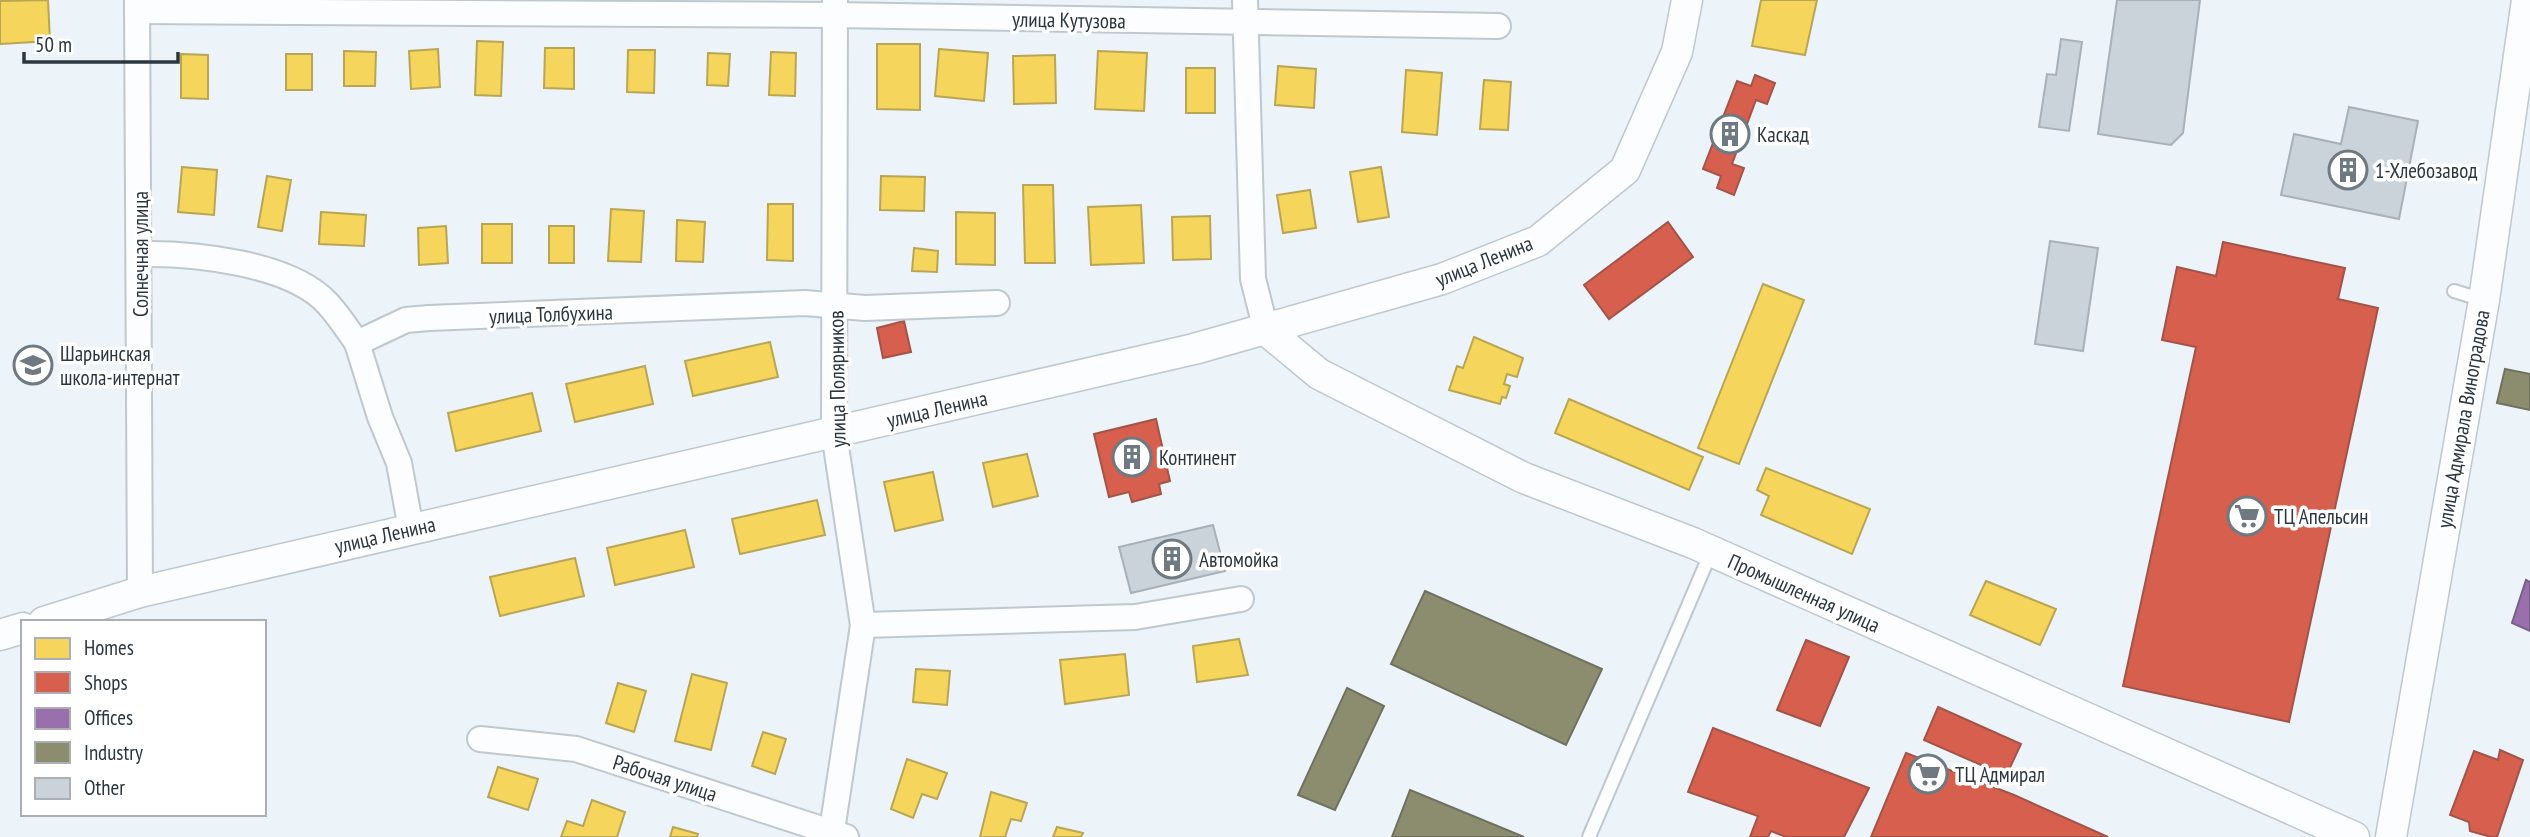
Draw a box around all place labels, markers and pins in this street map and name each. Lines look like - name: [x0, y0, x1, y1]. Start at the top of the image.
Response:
- building icon: Каскад: [1709, 113, 1751, 155]
- place label: Каскад: [1757, 121, 1809, 148]
- building icon: 1-Хлебозавод: [2327, 149, 2369, 191]
- place label: 1-Хлебозавод: [2375, 157, 2478, 184]
- place label: Шарьинская школа-интернат: [60, 340, 180, 391]
- school or university icon: Шарьинская школа-интернат: [12, 344, 54, 386]
- building icon: Континент: [1111, 436, 1153, 478]
- place label: Континент: [1159, 444, 1236, 471]
- supermarket icon: ТЦ Апельсин: [2226, 495, 2268, 537]
- place label: ТЦ Апельсин: [2274, 503, 2368, 530]
- building icon: Автомойка: [1151, 538, 1193, 580]
- place label: Автомойка: [1199, 546, 1279, 573]
- supermarket icon: ТЦ Адмирал: [1907, 753, 1949, 795]
- place label: ТЦ Адмирал: [1955, 761, 2045, 788]

